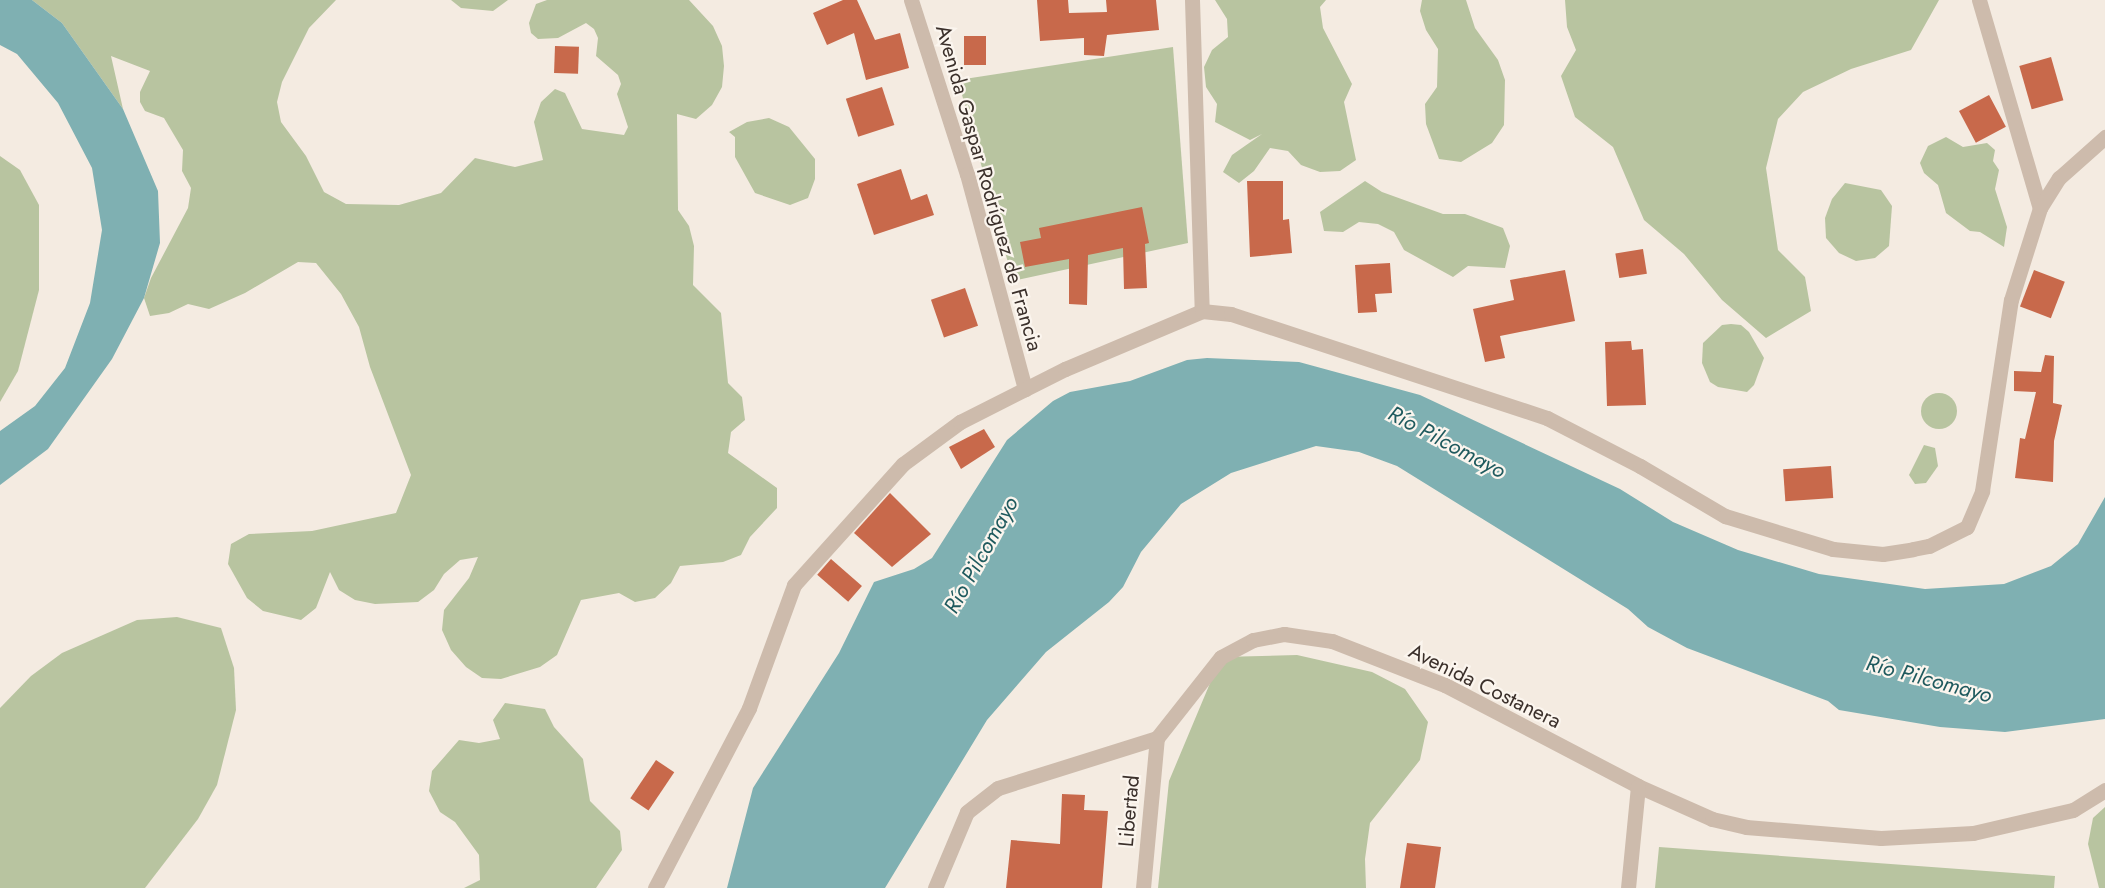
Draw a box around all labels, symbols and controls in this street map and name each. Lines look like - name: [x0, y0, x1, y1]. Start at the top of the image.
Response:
- street label: Avenida Gaspar Rodríguez de Francia: [930, 22, 1048, 354]
- water label: Río Pilcomayo: [1384, 400, 1510, 484]
- water label: Río Pilcomayo: [938, 492, 1024, 618]
- street label: Avenida Costanera: [1405, 638, 1565, 734]
- water label: Río Pilcomayo: [1863, 650, 1995, 708]
- street label: Libertad: [1113, 774, 1145, 848]

